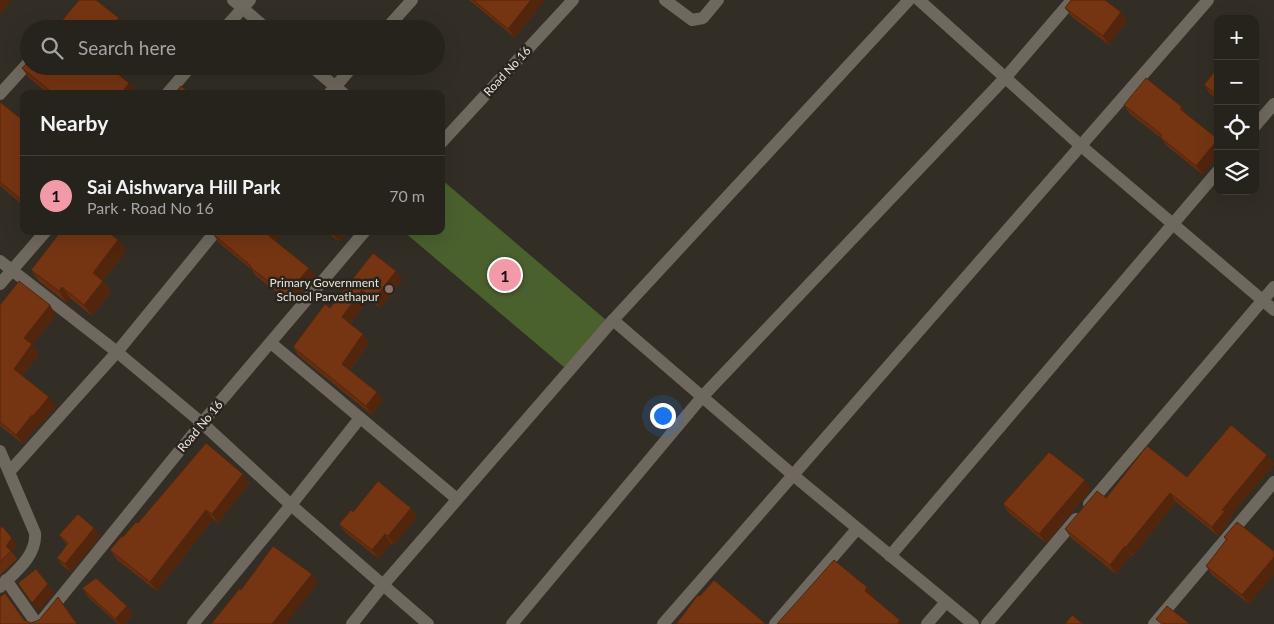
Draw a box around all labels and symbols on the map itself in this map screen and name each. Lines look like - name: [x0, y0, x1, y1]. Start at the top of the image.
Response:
- street label: Road No 16: [480, 43, 534, 99]
- pin: 1: [489, 256, 521, 294]
- place label: Primary Government School Parvathapur: [270, 275, 380, 304]
- marker: Primary Government School Parvathapur: [383, 283, 395, 295]
- street label: Road No 16: [174, 397, 226, 455]
- your location: [650, 403, 676, 429]

